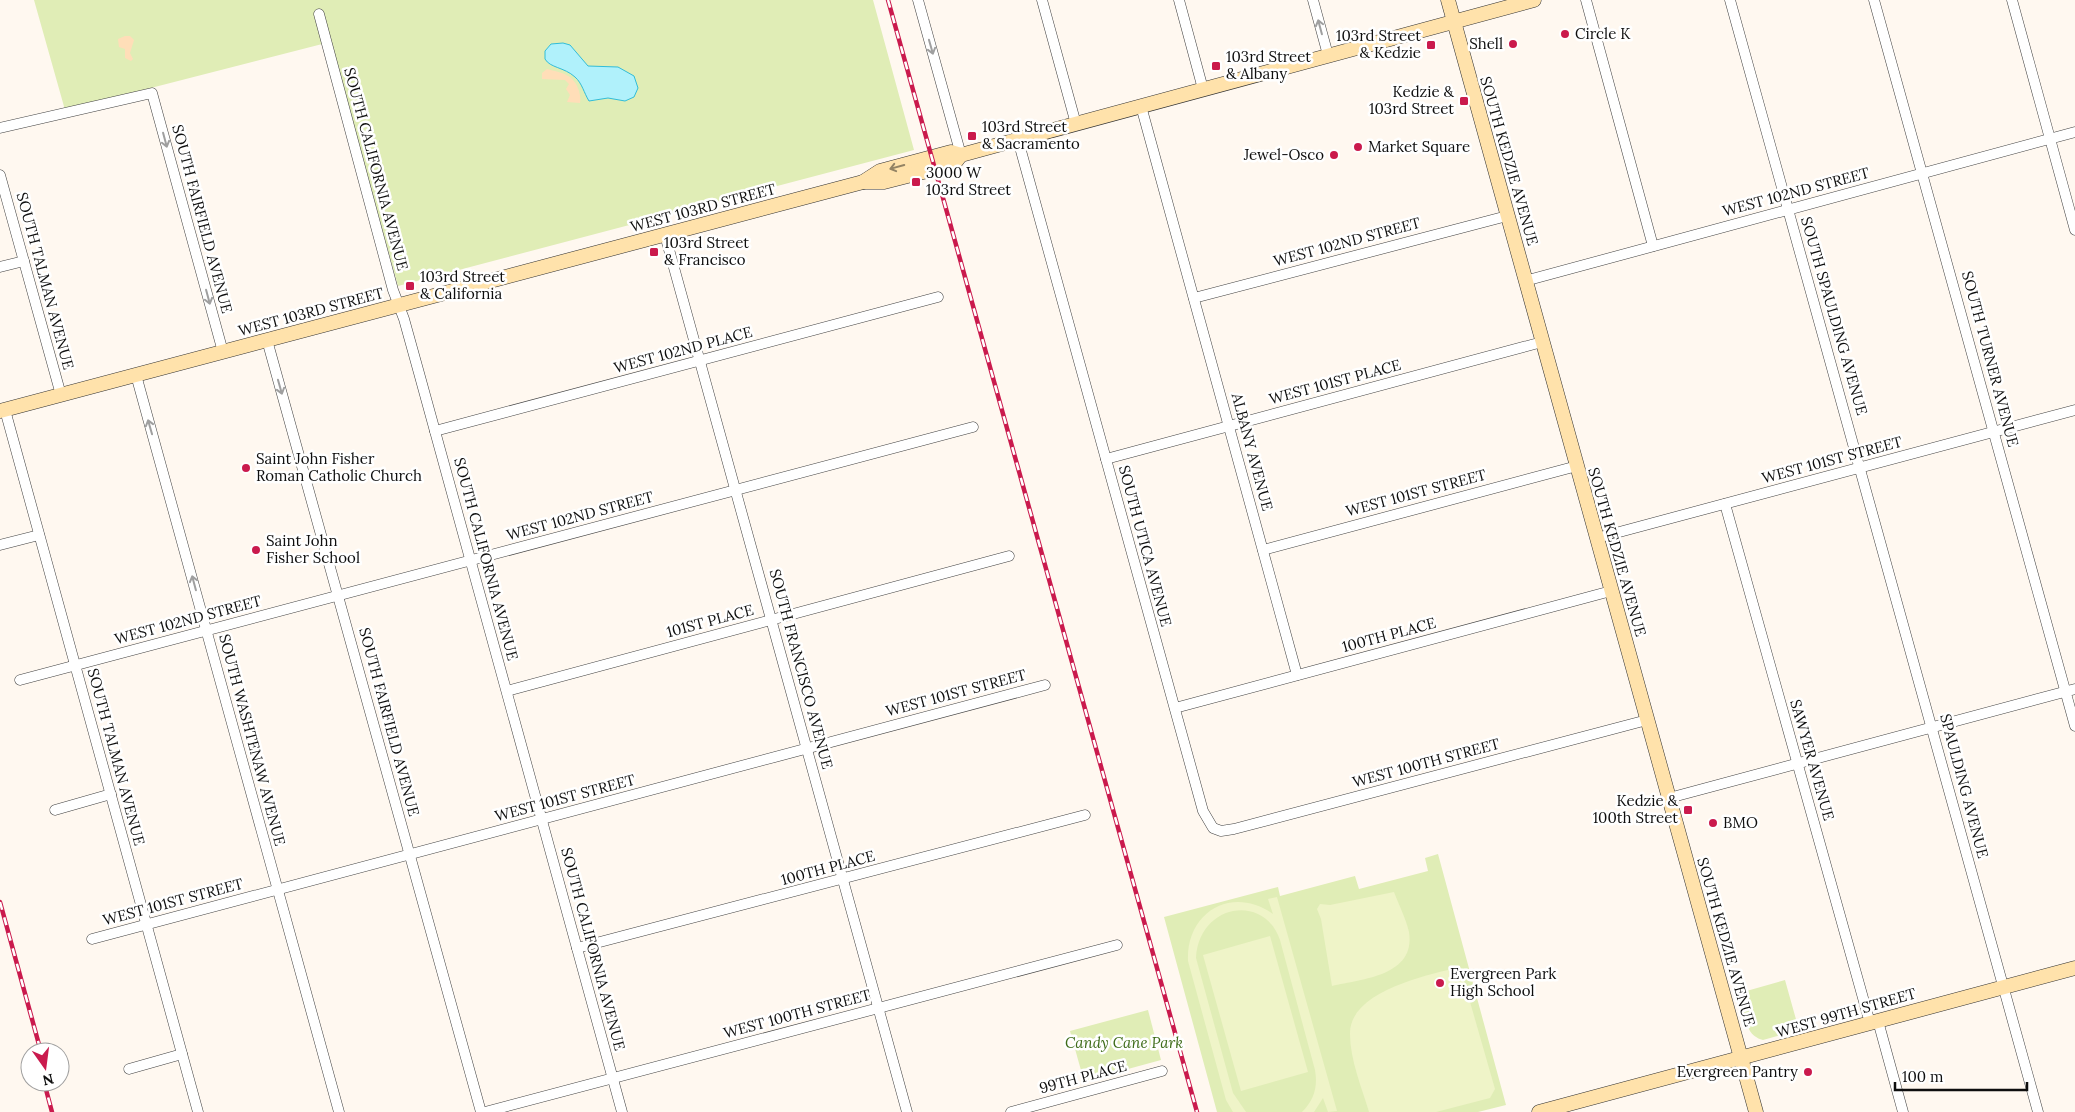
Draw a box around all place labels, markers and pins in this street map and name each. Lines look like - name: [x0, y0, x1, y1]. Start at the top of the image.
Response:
- place label: Circle K: [1575, 24, 1631, 43]
- place label: 103rd Street & Kedzie: [1336, 26, 1421, 62]
- marker: Circle K: [1559, 28, 1571, 40]
- place label: Shell: [1469, 34, 1503, 53]
- marker: Shell: [1507, 38, 1519, 50]
- marker: 103rd Street & Kedzie: [1425, 39, 1437, 51]
- place label: 103rd Street & Albany: [1226, 47, 1311, 83]
- marker: 103rd Street & Albany: [1210, 60, 1222, 72]
- place label: Kedzie & 103rd Street: [1369, 82, 1455, 118]
- marker: Kedzie & 103rd Street: [1458, 95, 1470, 107]
- place label: 103rd Street & Sacramento: [982, 117, 1080, 153]
- marker: 103rd Street & Sacramento: [966, 130, 978, 142]
- place label: Market Square: [1368, 137, 1470, 156]
- marker: Market Square: [1352, 141, 1364, 153]
- place label: Jewel-Osco: [1243, 145, 1324, 164]
- marker: Jewel-Osco: [1328, 149, 1340, 161]
- place label: 3000 W 103rd Street: [926, 163, 1011, 199]
- marker: 3000 W 103rd Street: [910, 176, 922, 188]
- place label: 103rd Street & Francisco: [664, 233, 749, 269]
- marker: 103rd Street & Francisco: [648, 246, 660, 258]
- place label: 103rd Street & California: [420, 267, 505, 303]
- marker: 103rd Street & California: [404, 280, 416, 292]
- place label: Saint John Fisher Roman Catholic Church: [256, 449, 422, 485]
- marker: Saint John Fisher Roman Catholic Church: [240, 462, 252, 474]
- place label: Saint John Fisher School: [266, 531, 360, 567]
- marker: Saint John Fisher School: [250, 544, 262, 556]
- place label: Kedzie & 100th Street: [1593, 791, 1679, 827]
- marker: Kedzie & 100th Street: [1682, 804, 1694, 816]
- place label: BMO: [1723, 813, 1758, 832]
- marker: BMO: [1707, 817, 1719, 829]
- place label: Evergreen Park High School: [1450, 964, 1556, 1000]
- marker: Evergreen Park High School: [1434, 977, 1446, 989]
- place label: Evergreen Pantry: [1677, 1062, 1798, 1081]
- marker: Evergreen Pantry: [1802, 1066, 1814, 1078]

